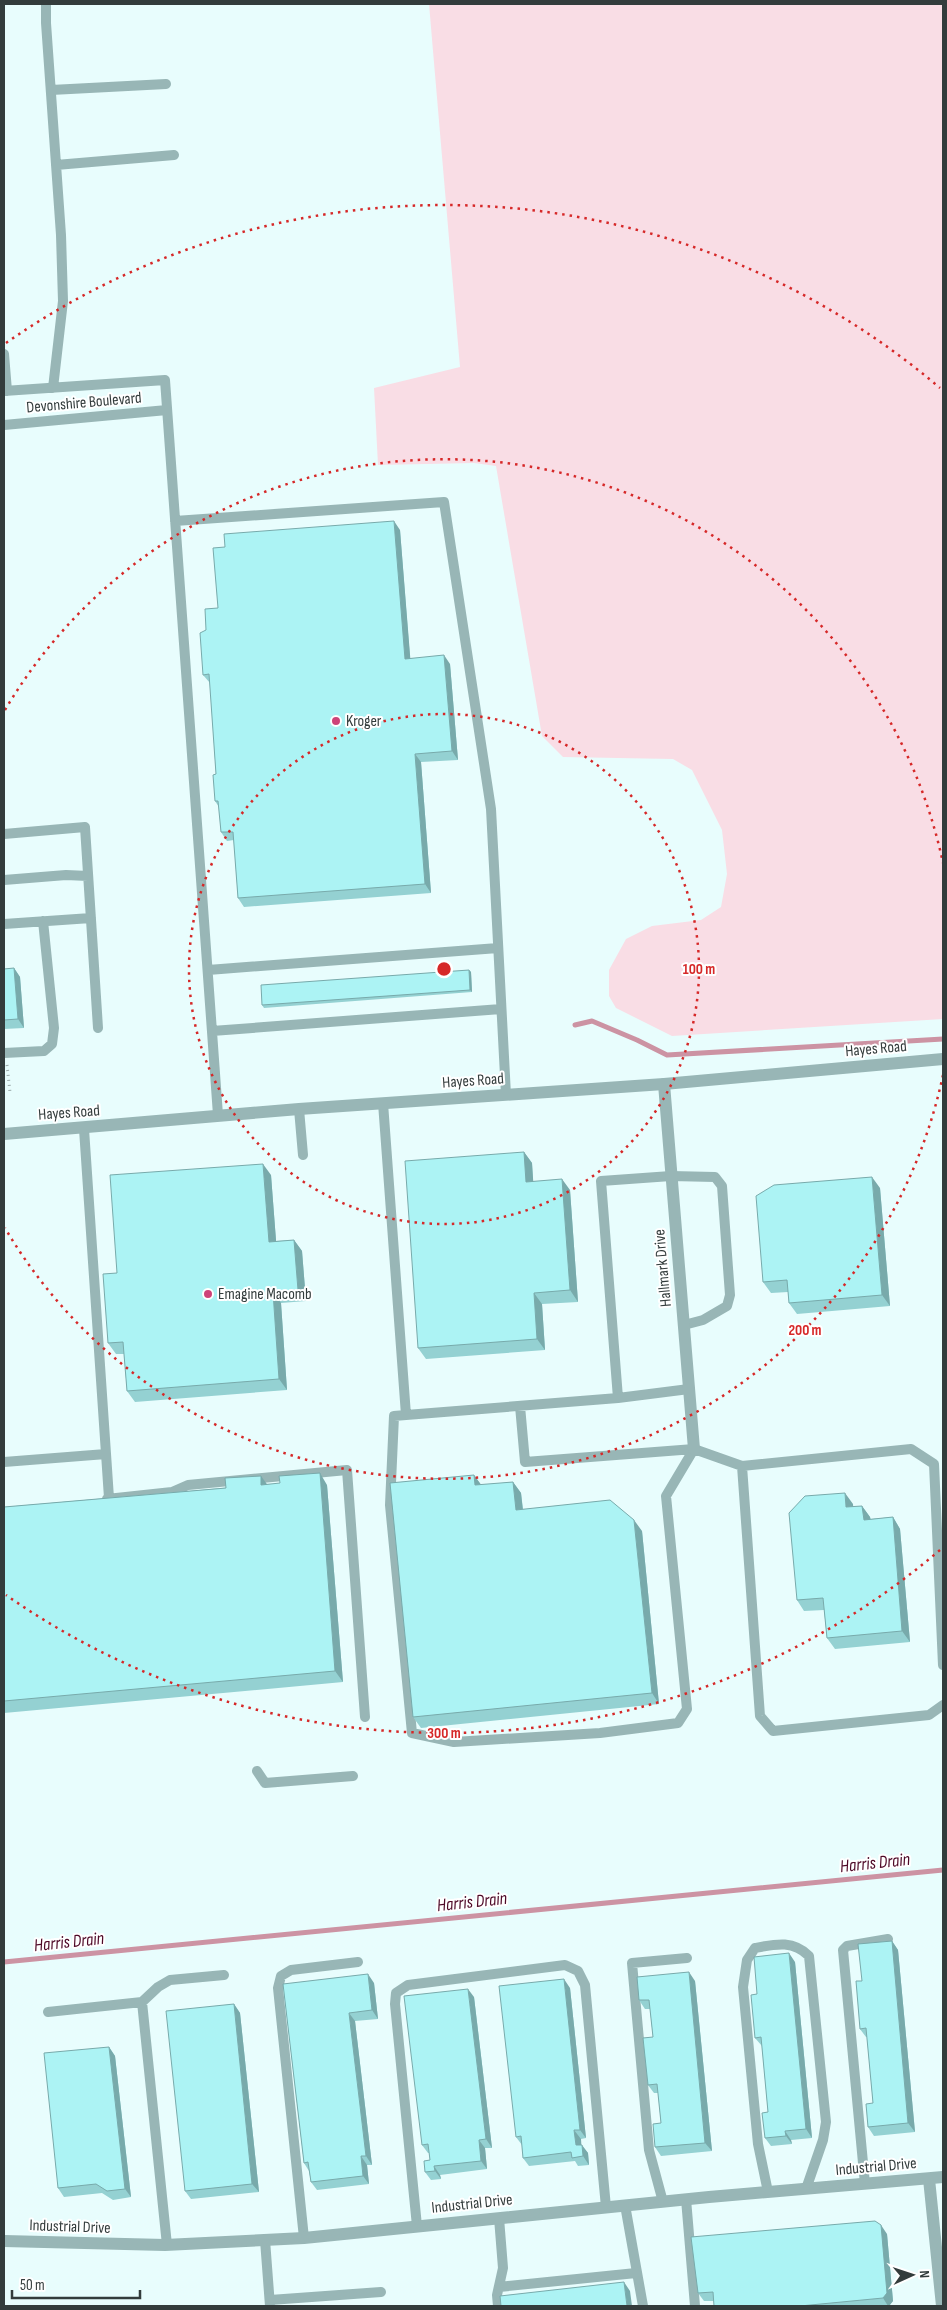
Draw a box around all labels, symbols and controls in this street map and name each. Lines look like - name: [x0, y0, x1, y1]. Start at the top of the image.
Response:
- street label: Devonshire Boulevard: [26, 389, 142, 417]
- place label: Kroger: [346, 712, 382, 731]
- marker: Kroger: [330, 715, 342, 727]
- centre of rings: [435, 960, 453, 978]
- text: 100 m: [683, 960, 715, 979]
- street label: Hayes Road: [844, 1037, 908, 1061]
- street label: Hayes Road: [442, 1069, 504, 1093]
- street label: Hayes Road: [38, 1101, 100, 1125]
- street label: Hallmark Drive: [650, 1228, 676, 1308]
- place label: Emagine Macomb: [218, 1285, 312, 1304]
- marker: Emagine Macomb: [202, 1288, 214, 1300]
- text: 200 m: [788, 1321, 822, 1340]
- text: 300 m: [427, 1724, 461, 1743]
- water label: Harris Drain: [839, 1849, 912, 1877]
- water label: Harris Drain: [436, 1888, 509, 1916]
- water label: Harris Drain: [33, 1928, 106, 1956]
- street label: Industrial Drive: [835, 2154, 917, 2180]
- street label: Industrial Drive: [431, 2190, 513, 2218]
- street label: Industrial Drive: [29, 2216, 111, 2238]
- north arrow: [887, 2250, 937, 2300]
- scale bar: [12, 2268, 140, 2300]
- text: N: [916, 2270, 933, 2279]
- text: 50 m: [20, 2276, 45, 2295]

